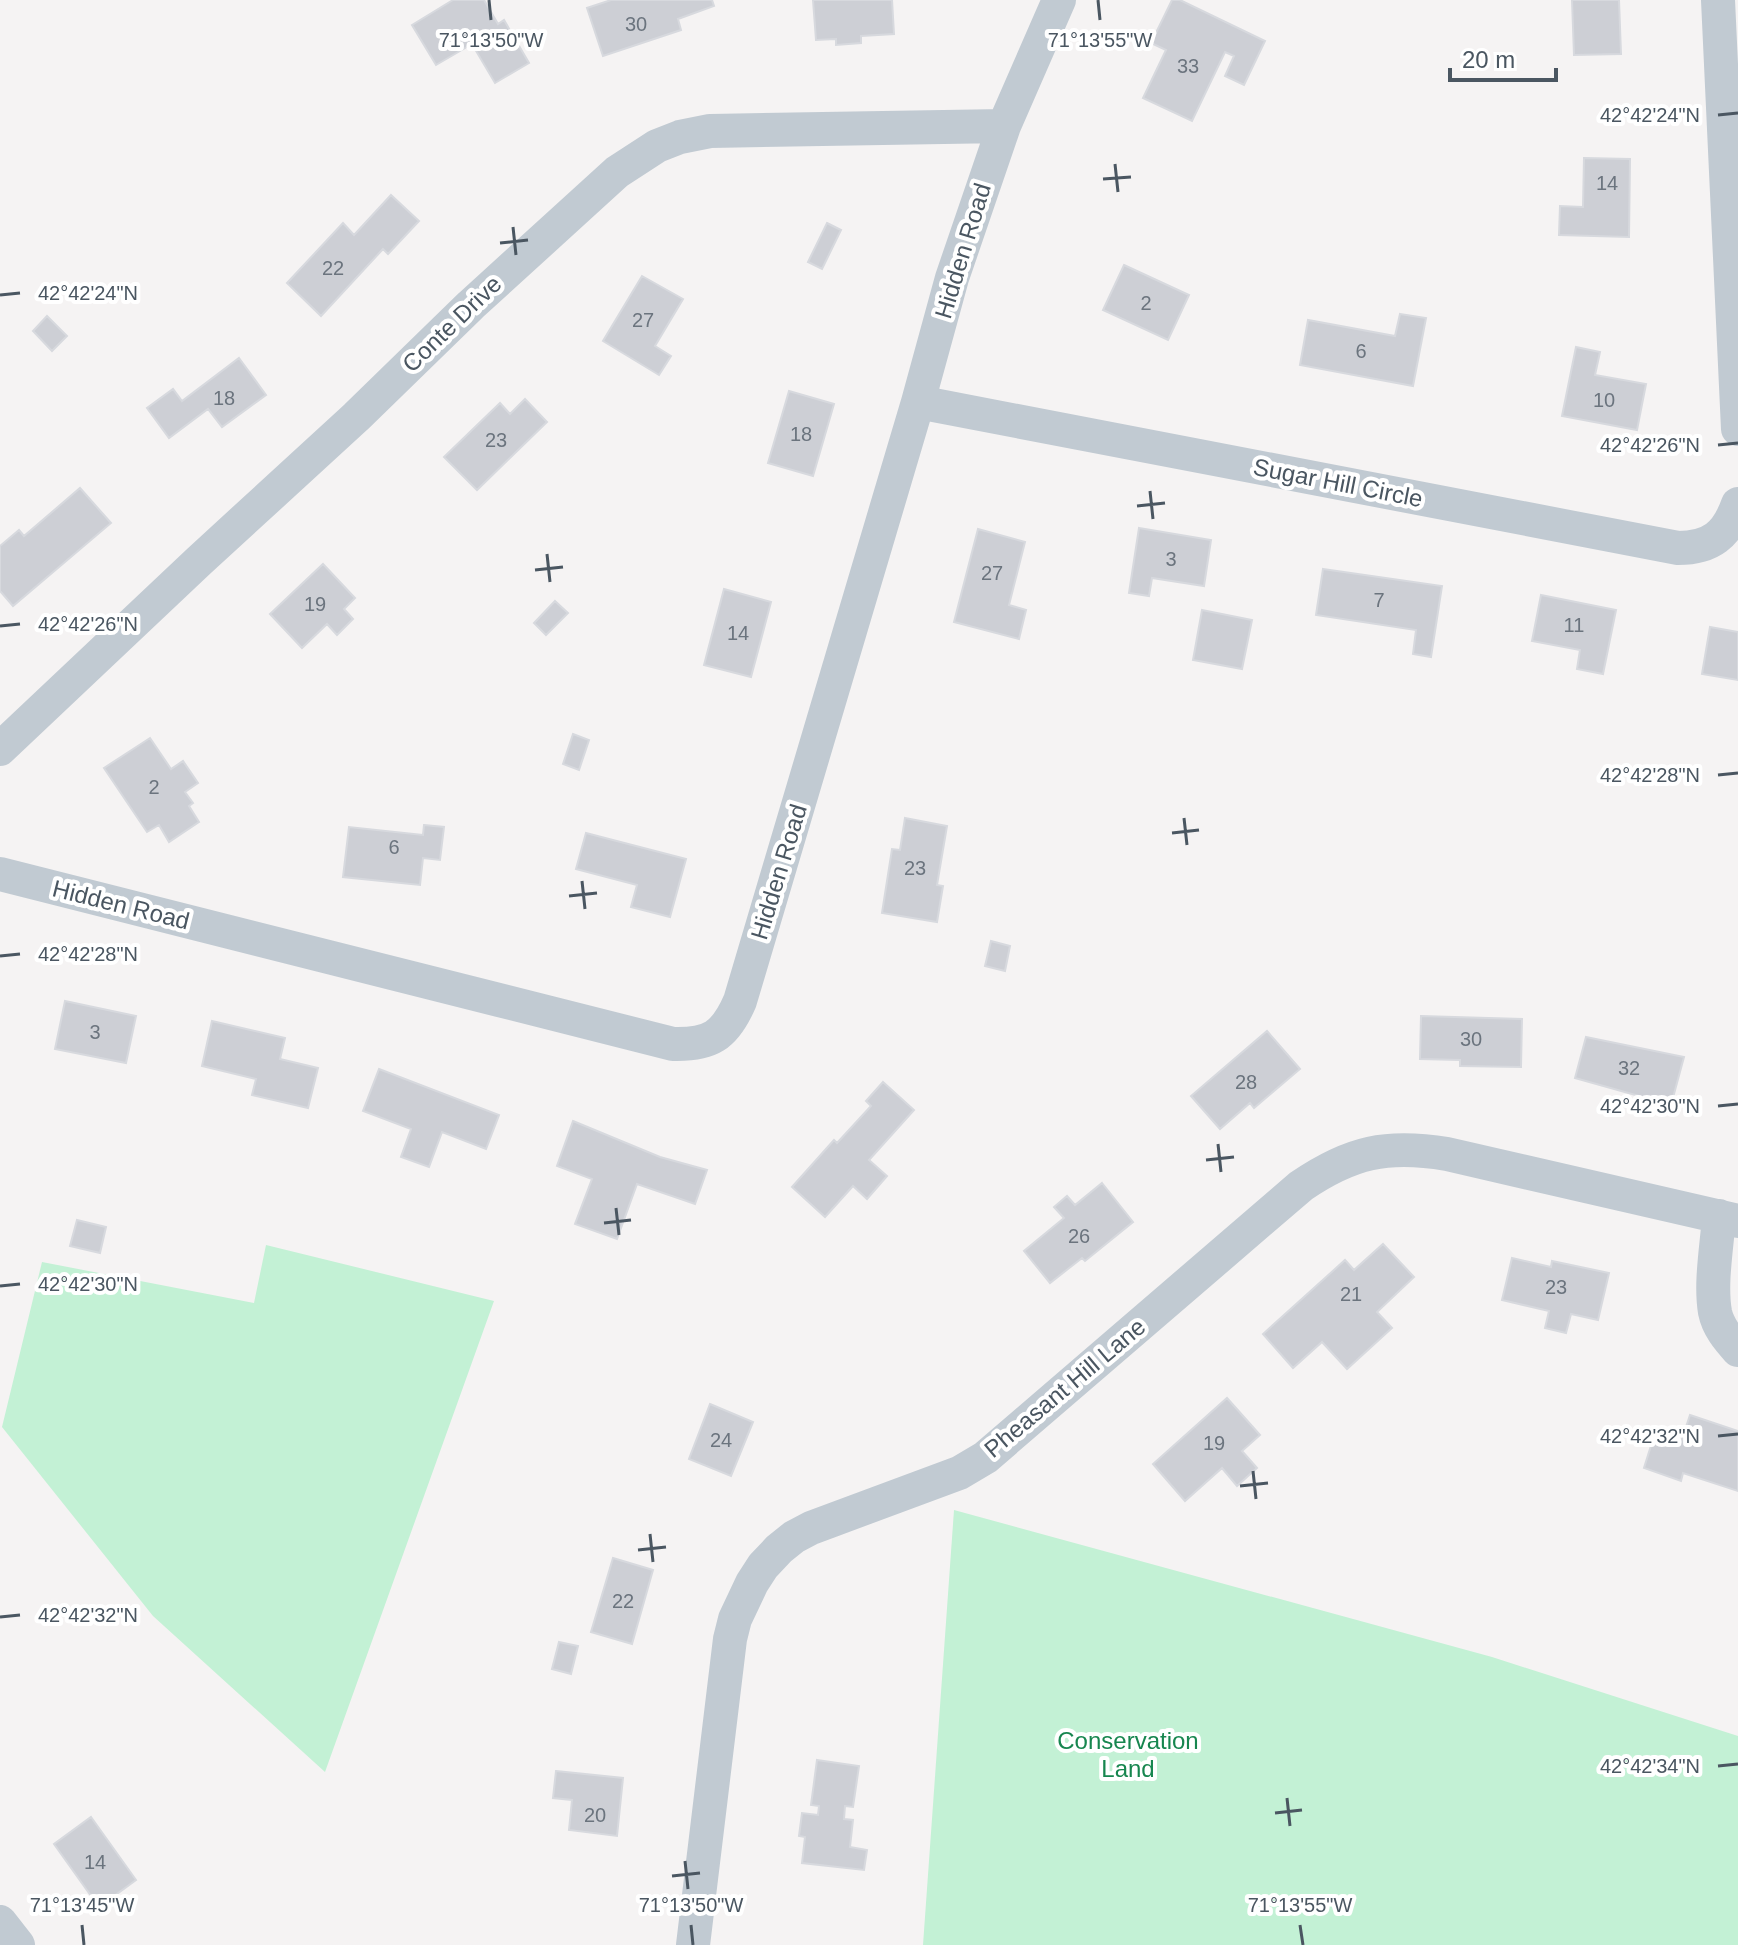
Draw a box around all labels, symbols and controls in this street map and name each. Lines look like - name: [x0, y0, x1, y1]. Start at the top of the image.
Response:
- house number: 30: [625, 13, 647, 35]
- text: 71°13'50"W: [439, 29, 543, 51]
- text: 71°13'55"W: [1048, 29, 1152, 51]
- scale bar: [1450, 32, 1556, 82]
- text: 20 m: [1462, 46, 1515, 73]
- house number: 33: [1177, 55, 1199, 77]
- text: 42°42'24"N: [1600, 104, 1700, 126]
- house number: 14: [1596, 172, 1618, 194]
- street label: Hidden Road: [929, 180, 996, 322]
- house number: 22: [322, 257, 344, 279]
- street label: Conte Drive: [397, 270, 507, 377]
- text: 42°42'24"N: [38, 282, 138, 304]
- house number: 2: [1140, 292, 1152, 314]
- house number: 27: [632, 309, 654, 331]
- house number: 6: [1355, 340, 1367, 362]
- house number: 18: [213, 387, 235, 409]
- house number: 10: [1593, 389, 1615, 411]
- house number: 18: [790, 423, 812, 445]
- house number: 23: [485, 429, 507, 451]
- text: 42°42'26"N: [1600, 434, 1700, 456]
- street label: Sugar Hill Circle: [1251, 453, 1425, 512]
- house number: 3: [1165, 548, 1177, 570]
- house number: 27: [981, 562, 1003, 584]
- house number: 7: [1373, 589, 1385, 611]
- house number: 19: [304, 593, 326, 615]
- text: 42°42'26"N: [38, 613, 138, 635]
- house number: 11: [1564, 614, 1584, 636]
- house number: 14: [727, 622, 749, 644]
- text: 42°42'28"N: [1600, 764, 1700, 786]
- house number: 2: [148, 776, 160, 798]
- street label: Hidden Road: [745, 801, 812, 943]
- house number: 6: [388, 836, 400, 858]
- house number: 23: [904, 857, 926, 879]
- street label: Hidden Road: [50, 874, 192, 935]
- text: 42°42'28"N: [38, 943, 138, 965]
- house number: 3: [89, 1021, 101, 1043]
- house number: 30: [1460, 1028, 1482, 1050]
- house number: 32: [1618, 1057, 1640, 1079]
- house number: 28: [1235, 1071, 1257, 1093]
- text: 42°42'30"N: [1600, 1095, 1700, 1117]
- house number: 26: [1068, 1225, 1090, 1247]
- text: 42°42'30"N: [38, 1273, 138, 1295]
- house number: 23: [1545, 1276, 1567, 1298]
- house number: 21: [1340, 1283, 1362, 1305]
- street label: Pheasant Hill Lane: [979, 1313, 1151, 1463]
- text: 42°42'32"N: [1600, 1425, 1700, 1447]
- house number: 24: [710, 1429, 732, 1451]
- house number: 19: [1203, 1432, 1225, 1454]
- house number: 22: [612, 1590, 634, 1612]
- text: 42°42'32"N: [38, 1604, 138, 1626]
- park label: Conservation Land: [1057, 1727, 1199, 1782]
- text: 42°42'34"N: [1600, 1755, 1700, 1777]
- house number: 20: [584, 1804, 606, 1826]
- house number: 14: [84, 1851, 106, 1873]
- text: 71°13'45"W: [30, 1894, 134, 1916]
- text: 71°13'50"W: [639, 1894, 743, 1916]
- text: 71°13'55"W: [1248, 1894, 1352, 1916]

